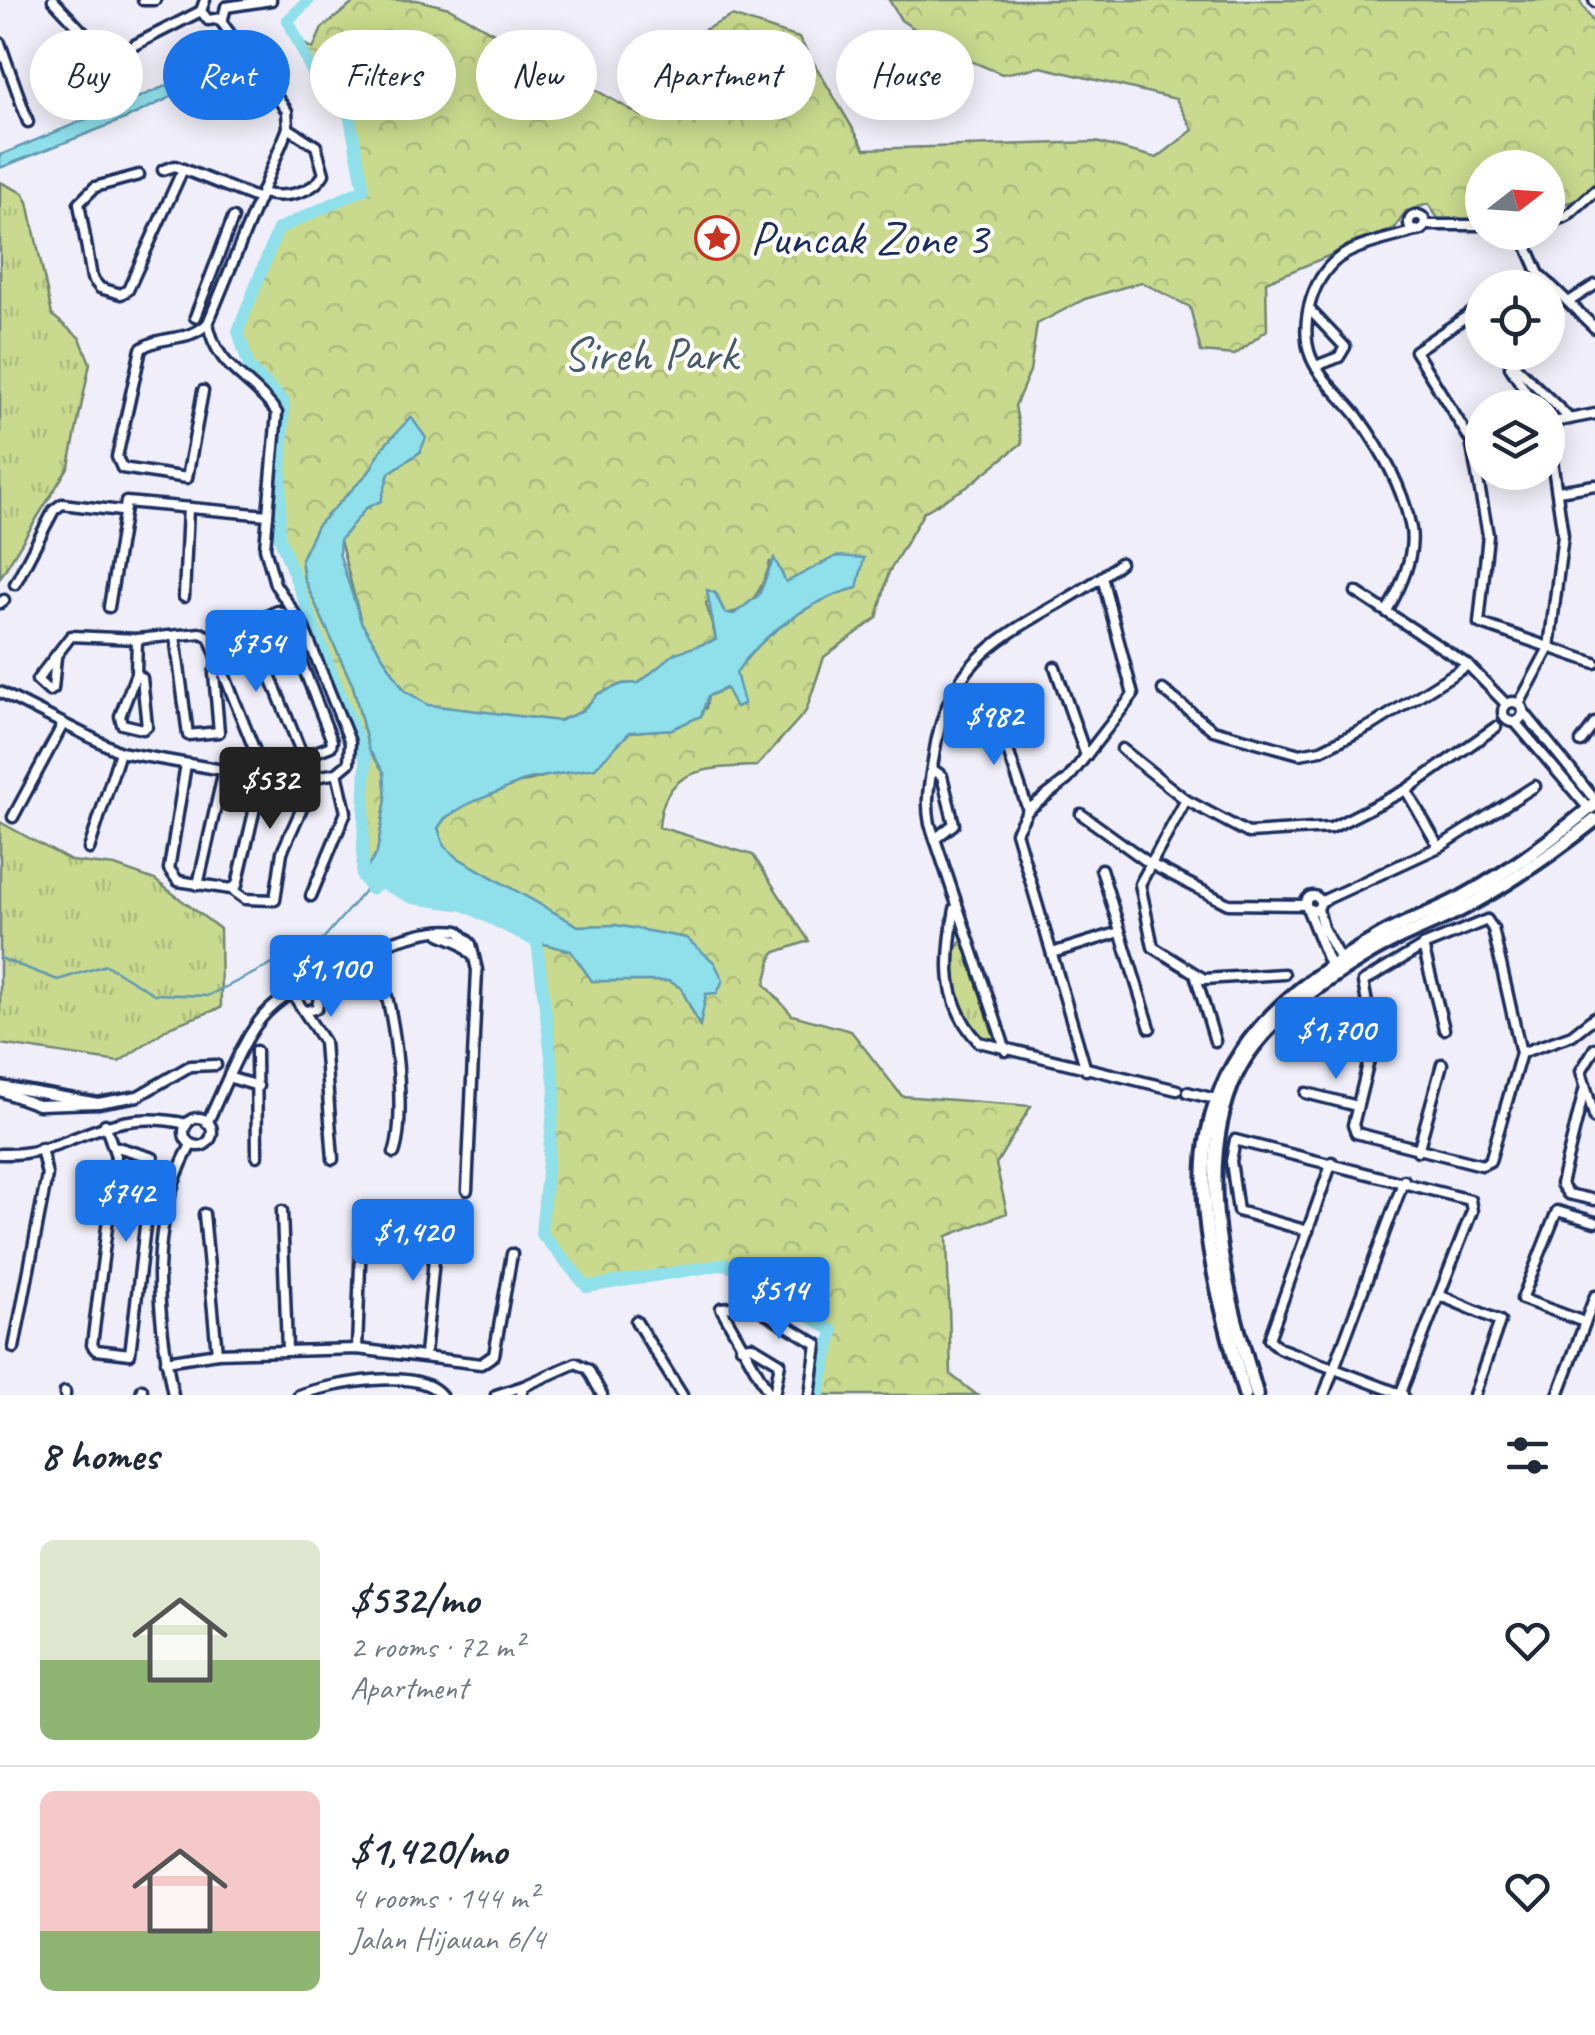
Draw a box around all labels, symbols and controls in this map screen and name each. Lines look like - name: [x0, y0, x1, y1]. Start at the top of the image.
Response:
- chip: Buy: [30, 30, 143, 120]
- chip: Rent: [163, 30, 290, 120]
- chip: Filters: [310, 30, 456, 120]
- chip: New: [476, 30, 597, 120]
- chip: Apartment: [617, 30, 816, 120]
- chip: House: [836, 30, 974, 120]
- north arrow: [1465, 150, 1565, 250]
- map controls: [1465, 150, 1565, 490]
- place label: Puncak Zone 3: [750, 208, 991, 268]
- place icon: Puncak Zone 3: [694, 215, 740, 261]
- button: locate: [1465, 270, 1565, 370]
- park label: Sireh Park: [563, 324, 741, 384]
- button: layers: [1465, 390, 1565, 490]
- pin: $754: [197, 610, 315, 695]
- text: $754: [228, 622, 284, 663]
- pin: $982: [935, 683, 1053, 768]
- text: $982: [965, 695, 1023, 736]
- pin: $532: [211, 747, 329, 832]
- text: $532: [241, 759, 299, 800]
- pin: $1,100: [250, 935, 412, 1020]
- text: $1,100: [292, 947, 370, 988]
- pin: $1,700: [1255, 997, 1417, 1082]
- text: $1,700: [1297, 1009, 1375, 1050]
- pin: $742: [67, 1160, 185, 1245]
- text: $742: [97, 1172, 155, 1213]
- pin: $1,420: [332, 1199, 494, 1284]
- text: $1,420: [374, 1211, 452, 1252]
- pin: $514: [720, 1257, 838, 1342]
- text: $514: [750, 1269, 808, 1310]
- icon: filters: [1500, 1428, 1555, 1483]
- text: 8 homes: [40, 1429, 159, 1482]
- text: $532/mo: [350, 1573, 479, 1626]
- icon: home: [120, 1580, 240, 1700]
- icon: heart: [1500, 1613, 1555, 1668]
- text: 2 rooms · 72 m²: [350, 1626, 523, 1667]
- text: Apartment: [350, 1667, 468, 1708]
- text: $1,420/mo: [350, 1824, 507, 1877]
- icon: home: [120, 1831, 240, 1951]
- icon: heart: [1500, 1864, 1555, 1919]
- text: 4 rooms · 144 m²: [350, 1877, 537, 1918]
- text: Jalan Hijauan 6/4: [350, 1918, 545, 1959]

